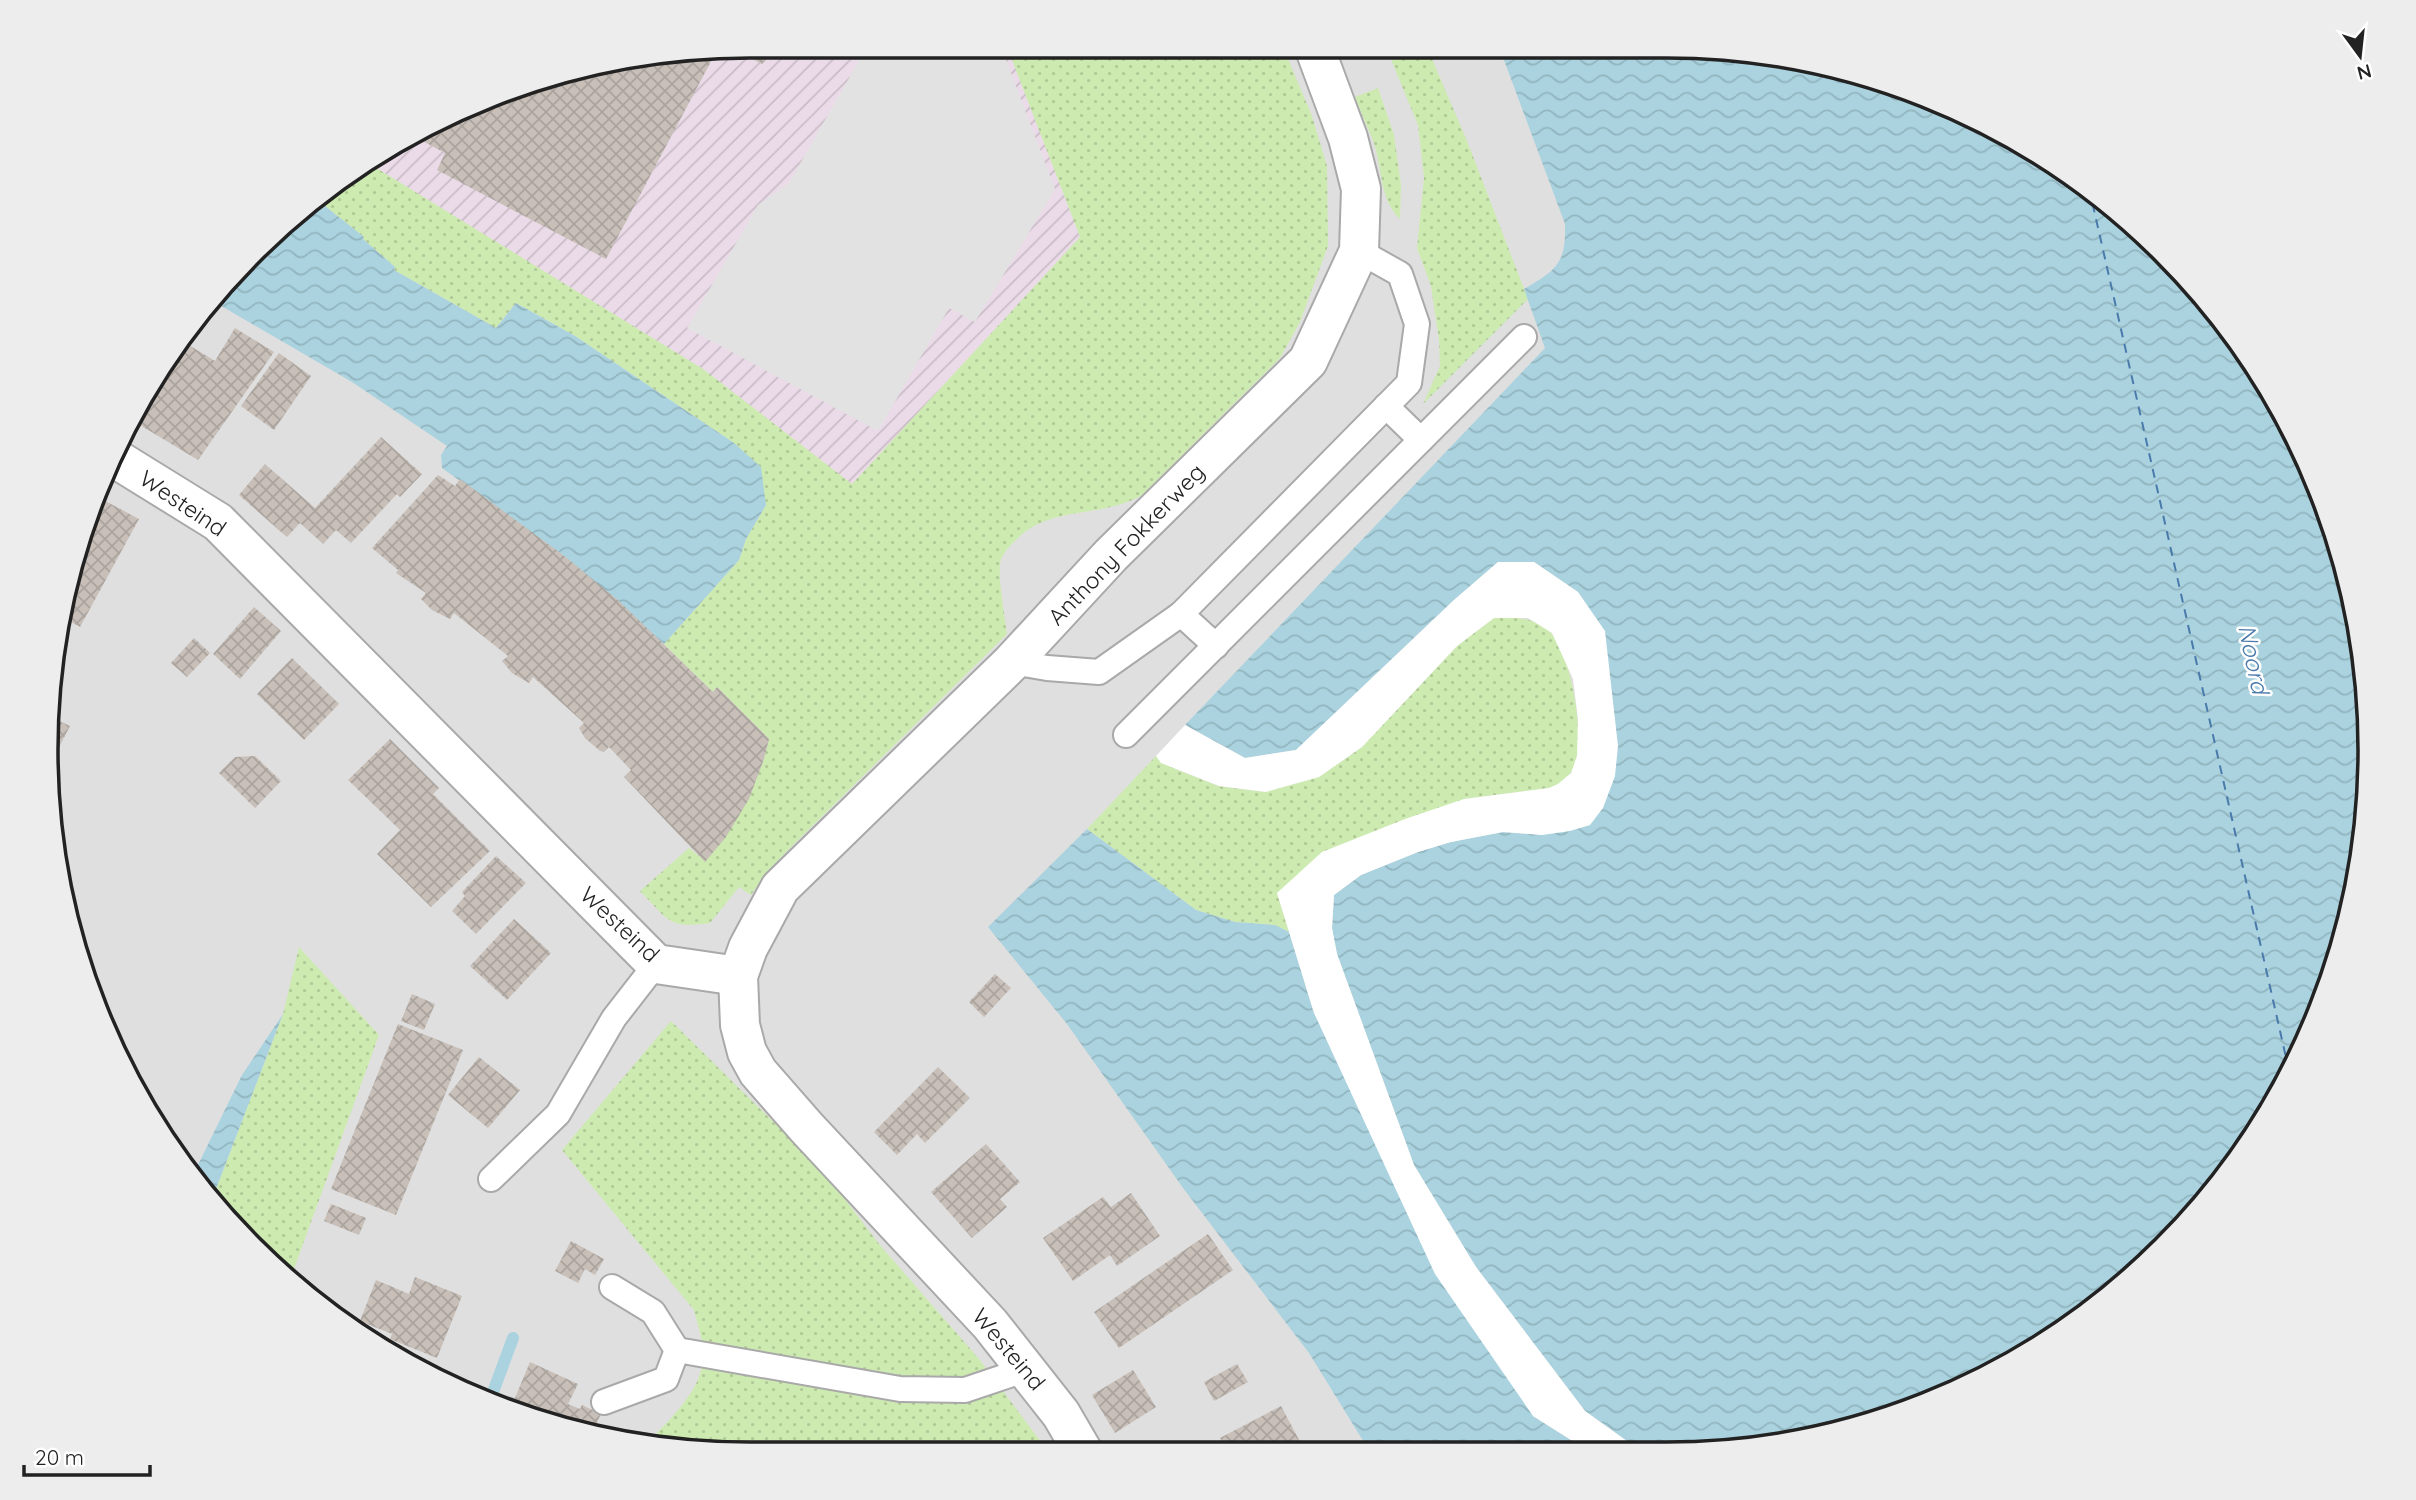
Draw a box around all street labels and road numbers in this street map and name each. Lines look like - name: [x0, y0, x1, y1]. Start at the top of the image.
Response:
- street label: Anthony Fokkerweg: [1041, 457, 1211, 631]
- street label: Westeind: [134, 463, 232, 543]
- street label: Westeind: [574, 880, 666, 968]
- street label: Westeind: [966, 1302, 1052, 1396]

